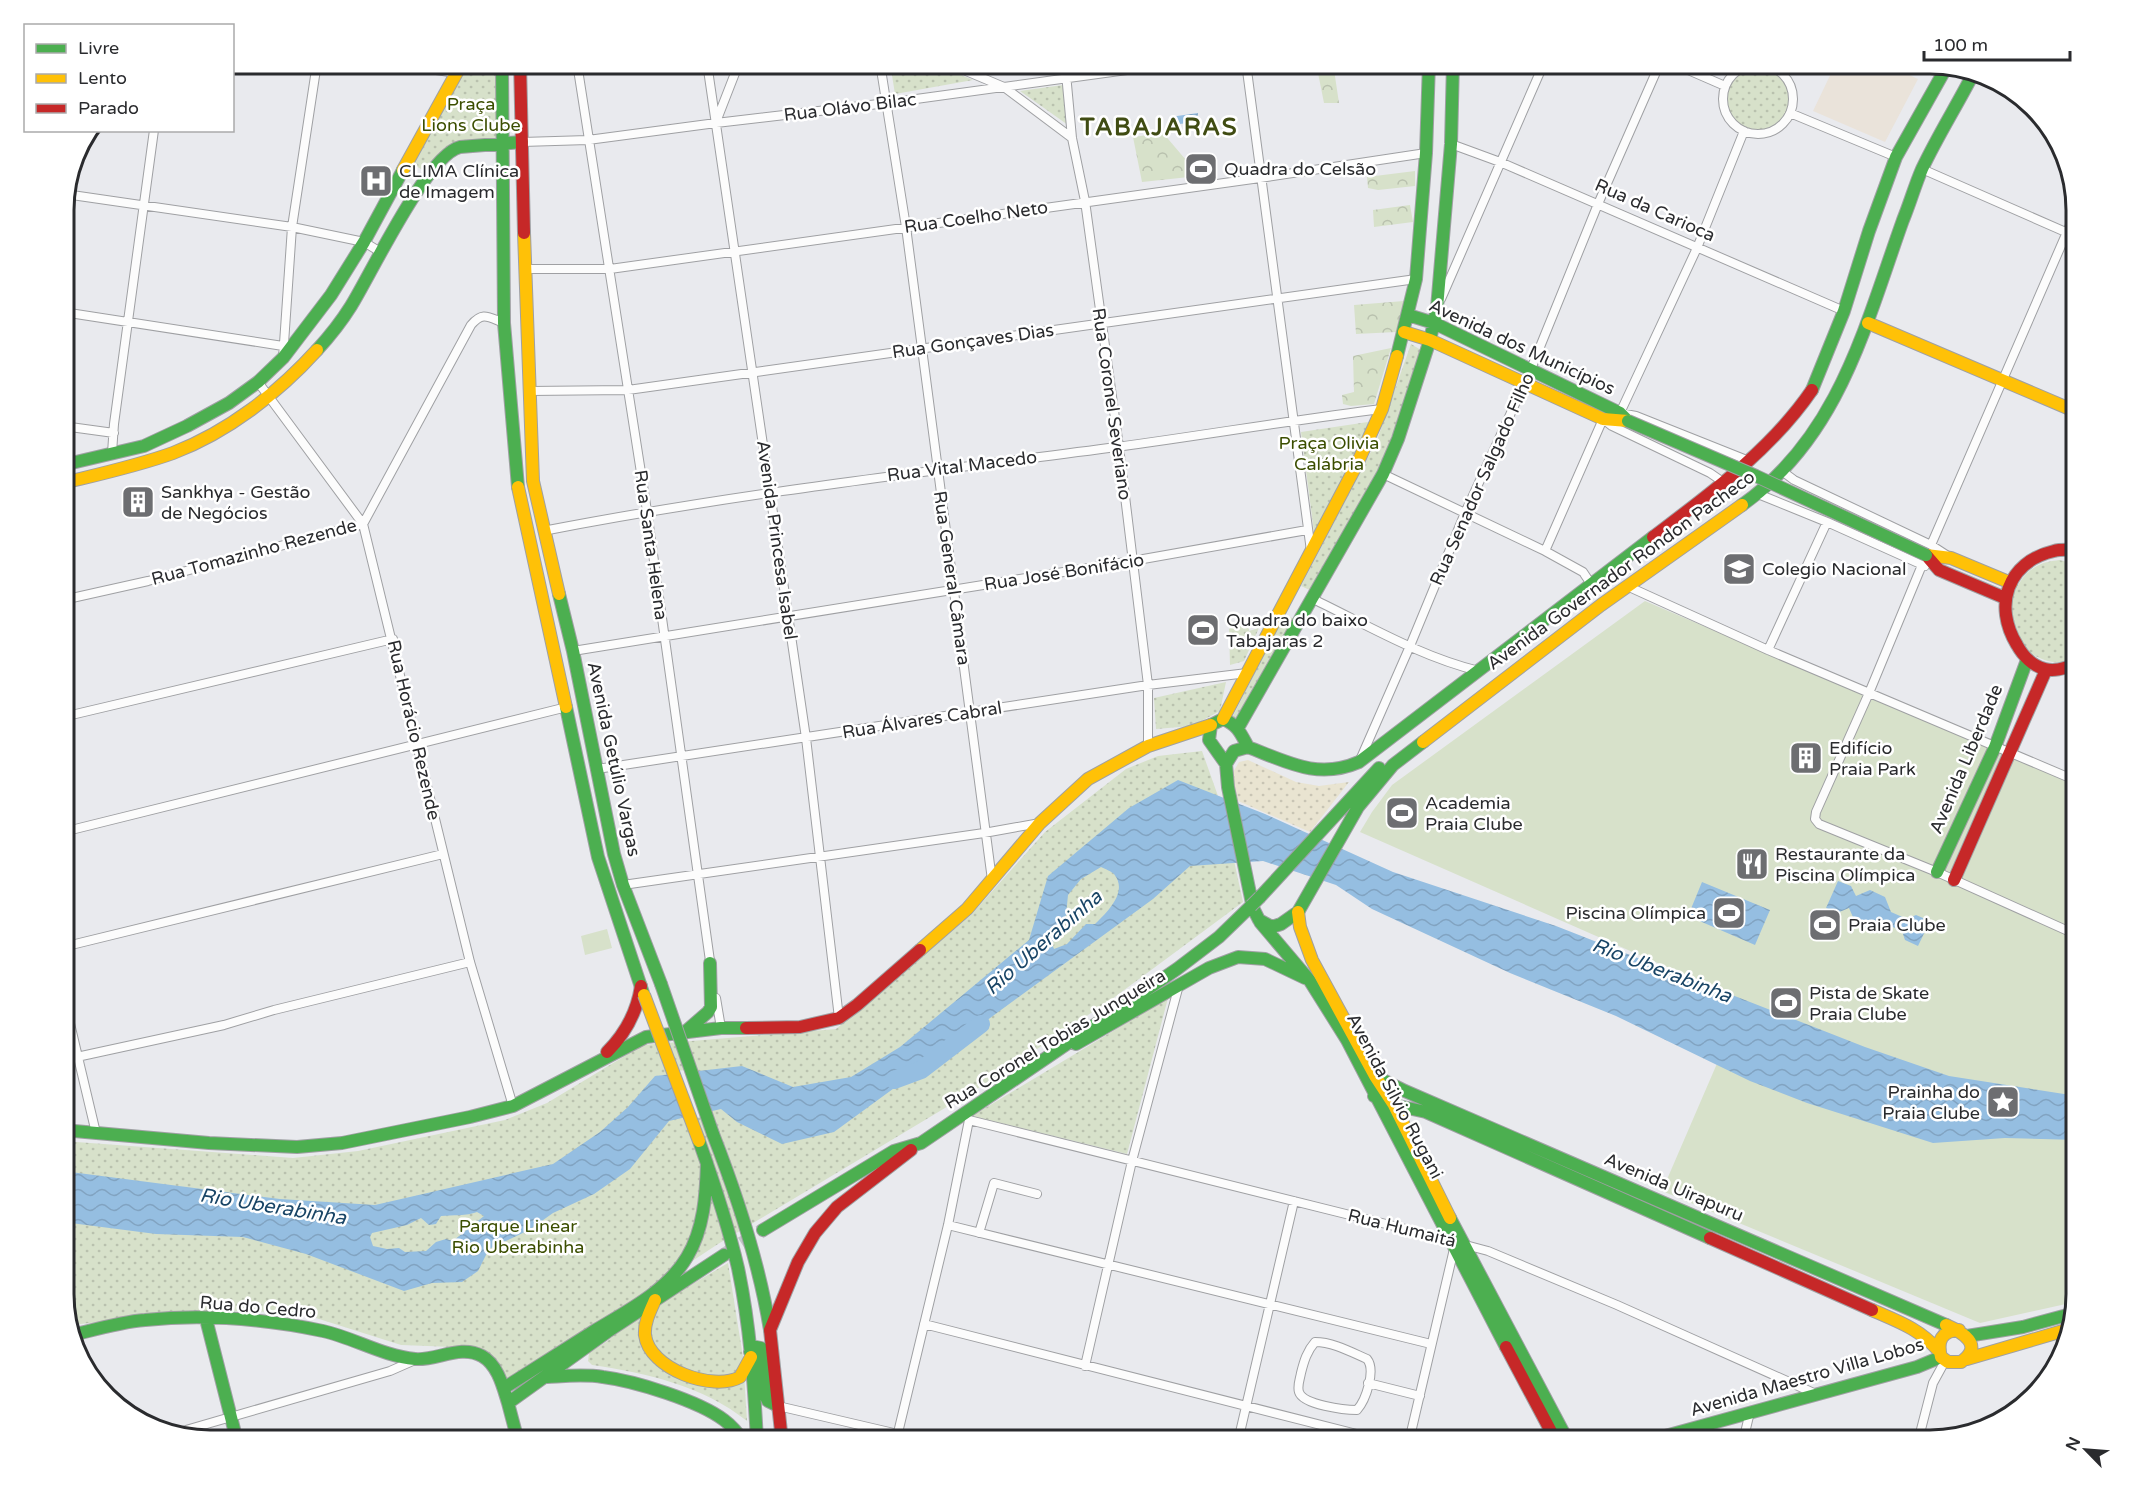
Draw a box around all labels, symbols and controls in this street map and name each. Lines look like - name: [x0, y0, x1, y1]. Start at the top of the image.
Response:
- legend: [24, 24, 234, 132]
- scale bar: [1924, 24, 2070, 62]
- text: 100 m: [1933, 34, 1988, 56]
- text: Livre: [78, 37, 119, 59]
- text: Lento: [78, 67, 127, 89]
- street label: Rua Olávo Bilac: [782, 88, 918, 126]
- park label: Praça Lions Clube: [421, 93, 521, 136]
- text: Parado: [78, 97, 139, 119]
- district label: TABAJARAS: [1079, 113, 1238, 142]
- sports icon: Quadra do Celsão: [1183, 151, 1219, 187]
- place label: Quadra do Celsão: [1224, 158, 1376, 180]
- place label: CLIMA Clínica de Imagem: [399, 160, 519, 203]
- hospital icon: CLIMA Clínica de Imagem: [358, 163, 394, 199]
- street label: Rua da Carioca: [1591, 174, 1719, 246]
- street label: Rua Coelho Neto: [903, 196, 1049, 238]
- street label: Avenida dos Municípios: [1426, 294, 1618, 400]
- street label: Rua Coronel Severiano: [1088, 307, 1136, 502]
- street label: Rua Gonçaves Dias: [891, 319, 1055, 363]
- street label: Rua Senador Salgado Filho: [1425, 369, 1539, 589]
- park label: Praça Olivia Calábria: [1279, 432, 1379, 475]
- street label: Avenida Princesa Isabel: [752, 439, 802, 641]
- street label: Rua Vital Macedo: [886, 446, 1038, 486]
- street label: Avenida Governador Rondon Pacheco: [1483, 465, 1759, 675]
- street label: Rua Santa Helena: [630, 468, 672, 622]
- place label: Sankhya - Gestão de Negócios: [161, 481, 311, 524]
- building icon: Sankhya - Gestão de Negócios: [120, 484, 156, 520]
- street label: Rua General Câmara: [929, 489, 975, 667]
- street label: Rua Tomazinho Rezende: [149, 514, 359, 590]
- street label: Rua José Bonifácio: [982, 548, 1146, 596]
- school or university icon: Colegio Nacional: [1721, 551, 1757, 587]
- place label: Colegio Nacional: [1762, 558, 1906, 580]
- place label: Quadra do baixo Tabajaras 2: [1226, 609, 1368, 652]
- sports icon: Quadra do baixo Tabajaras 2: [1185, 612, 1221, 648]
- street label: Rua Horácio Rezende: [383, 638, 445, 822]
- street label: Avenida Getúlio Vargas: [583, 660, 645, 858]
- street label: Avenida Liberdade: [1925, 681, 2007, 837]
- street label: Rua Álvares Cabral: [841, 697, 1003, 743]
- place label: Edifício Praia Park: [1829, 737, 1916, 780]
- building icon: Edifício Praia Park: [1788, 740, 1824, 776]
- place label: Academia Praia Clube: [1425, 792, 1523, 835]
- sports icon: Academia Praia Clube: [1384, 795, 1420, 831]
- place label: Restaurante da Piscina Olímpica: [1775, 843, 1915, 886]
- restaurant icon: Restaurante da Piscina Olímpica: [1734, 846, 1770, 882]
- water label: Rio Uberabinha: [980, 885, 1108, 1000]
- sports icon: Piscina Olímpica: [1711, 895, 1747, 931]
- place label: Piscina Olímpica: [1566, 902, 1706, 924]
- sports icon: Praia Clube: [1807, 907, 1843, 943]
- place label: Praia Clube: [1848, 914, 1946, 936]
- water label: Rio Uberabinha: [1588, 933, 1736, 1009]
- street label: Rua Coronel Tobias Junqueira: [940, 964, 1170, 1114]
- place label: Pista de Skate Praia Clube: [1809, 982, 1929, 1025]
- sports icon: Pista de Skate Praia Clube: [1768, 985, 1804, 1021]
- street label: Avenida Silvio Rugani: [1342, 1010, 1448, 1182]
- place label: Prainha do Praia Clube: [1882, 1081, 1980, 1124]
- place icon: Prainha do Praia Clube: [1985, 1084, 2021, 1120]
- street label: Avenida Uirapuru: [1601, 1148, 1747, 1226]
- water label: Rio Uberabinha: [198, 1184, 348, 1230]
- street label: Rua Humaitá: [1345, 1204, 1459, 1252]
- park label: Parque Linear Rio Uberabinha: [452, 1215, 584, 1258]
- street label: Rua do Cedro: [199, 1291, 317, 1323]
- street label: Avenida Maestro Villa Lobos: [1688, 1333, 1926, 1421]
- north arrow: [2056, 1420, 2116, 1480]
- text: N: [2062, 1434, 2085, 1454]

